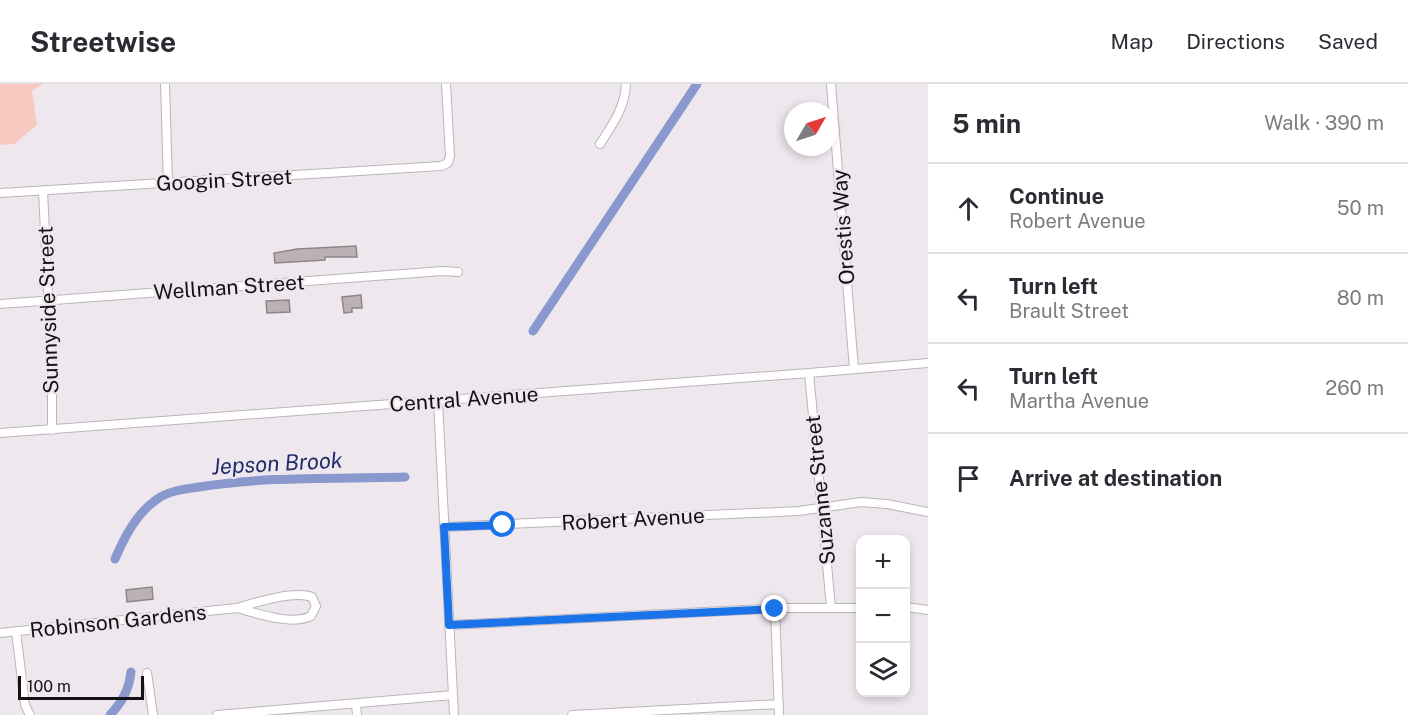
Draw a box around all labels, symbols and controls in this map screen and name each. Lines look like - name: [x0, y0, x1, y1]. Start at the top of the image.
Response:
- text: Streetwise: [30, 25, 176, 58]
- text: Map: [1111, 29, 1153, 54]
- text: Directions: [1186, 29, 1285, 54]
- text: Saved: [1318, 29, 1378, 54]
- north arrow: [784, 102, 838, 156]
- text: 5 min: [952, 108, 1021, 139]
- text: Walk · 390 m: [1264, 111, 1384, 135]
- street label: Googin Street: [155, 164, 293, 196]
- street label: Orestis Way: [826, 168, 860, 286]
- text: Continue: [1009, 183, 1104, 209]
- icon: ahead: [952, 192, 985, 225]
- text: 50 m: [1337, 196, 1384, 220]
- text: Robert Avenue: [1009, 209, 1146, 233]
- street label: Sunnyside Street: [33, 226, 63, 394]
- street label: Wellman Street: [153, 269, 305, 305]
- text: Turn left: [1009, 273, 1098, 299]
- icon: left: [952, 282, 985, 315]
- text: 80 m: [1337, 286, 1384, 310]
- text: Brault Street: [1009, 299, 1129, 323]
- text: Turn left: [1009, 363, 1098, 389]
- icon: left: [952, 372, 985, 405]
- text: 260 m: [1325, 376, 1384, 400]
- street label: Central Avenue: [389, 381, 539, 417]
- text: Martha Avenue: [1009, 389, 1149, 413]
- street label: Suzanne Street: [800, 414, 840, 566]
- water label: Jepson Brook: [211, 447, 343, 479]
- icon: arrive: [952, 462, 985, 495]
- text: Arrive at destination: [1009, 465, 1222, 491]
- street label: Robert Avenue: [561, 503, 705, 535]
- route start: [489, 511, 515, 537]
- map controls: [856, 535, 910, 697]
- button: +: [856, 535, 910, 589]
- button: −: [856, 589, 910, 643]
- route end: [761, 595, 787, 621]
- street label: Robinson Gardens: [28, 599, 208, 643]
- button: layers: [856, 643, 910, 697]
- scale bar: [18, 673, 144, 700]
- text: 100 m: [27, 677, 71, 696]

